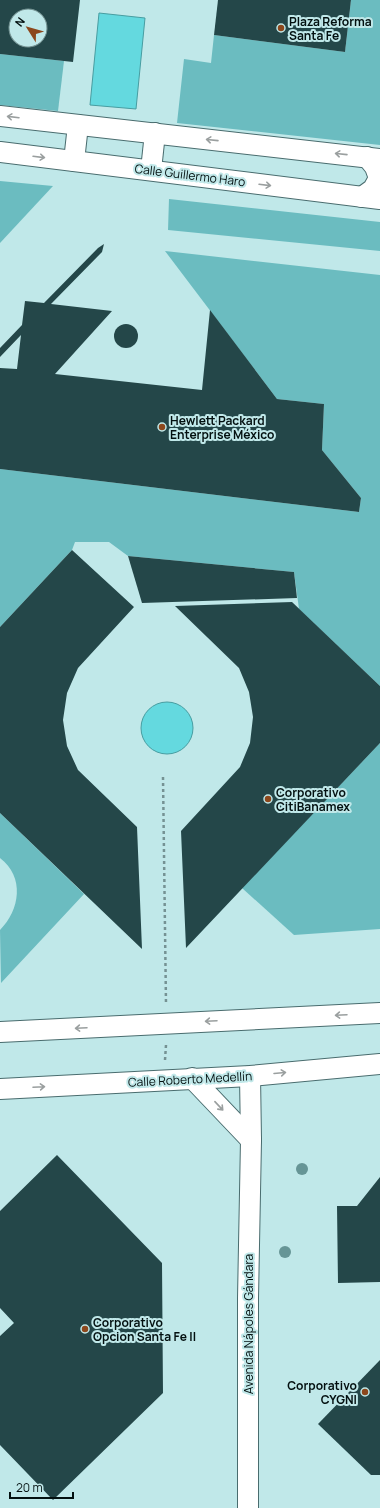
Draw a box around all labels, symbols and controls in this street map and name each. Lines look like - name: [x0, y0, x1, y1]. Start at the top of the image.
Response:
- north arrow: [8, 8, 48, 48]
- place label: Plaza Reforma Santa Fe: [289, 13, 372, 44]
- text: N: [11, 14, 28, 29]
- marker: Plaza Reforma Santa Fe: [276, 23, 286, 33]
- one-way arrow: [7, 113, 20, 121]
- one-way arrow: [206, 136, 219, 144]
- one-way arrow: [335, 151, 348, 158]
- one-way arrow: [32, 153, 45, 161]
- street label: Calle Guillermo Haro: [134, 160, 246, 190]
- one-way arrow: [258, 181, 271, 189]
- place label: Hewlett Packard Enterprise México: [170, 412, 274, 443]
- marker: Hewlett Packard Enterprise México: [157, 422, 167, 432]
- place label: Corporativo CitiBanamex: [276, 784, 350, 815]
- marker: Corporativo CitiBanamex: [263, 794, 273, 804]
- one-way arrow: [335, 1011, 348, 1019]
- one-way arrow: [205, 1018, 218, 1025]
- one-way arrow: [75, 1024, 88, 1031]
- street label: Calle Roberto Medellín: [128, 1067, 252, 1091]
- one-way arrow: [273, 1069, 286, 1076]
- one-way arrow: [32, 1083, 45, 1091]
- one-way arrow: [214, 1101, 224, 1111]
- street label: Avenida Nápoles Gándara: [240, 1254, 257, 1394]
- place label: Corporativo Opcion Santa Fe II: [93, 1314, 196, 1345]
- marker: Corporativo Opcion Santa Fe II: [80, 1324, 90, 1334]
- place label: Corporativo CYGNI: [287, 1377, 357, 1408]
- marker: Corporativo CYGNI: [360, 1387, 370, 1397]
- scale bar: [10, 1474, 73, 1500]
- text: 20 m: [16, 1479, 43, 1496]

